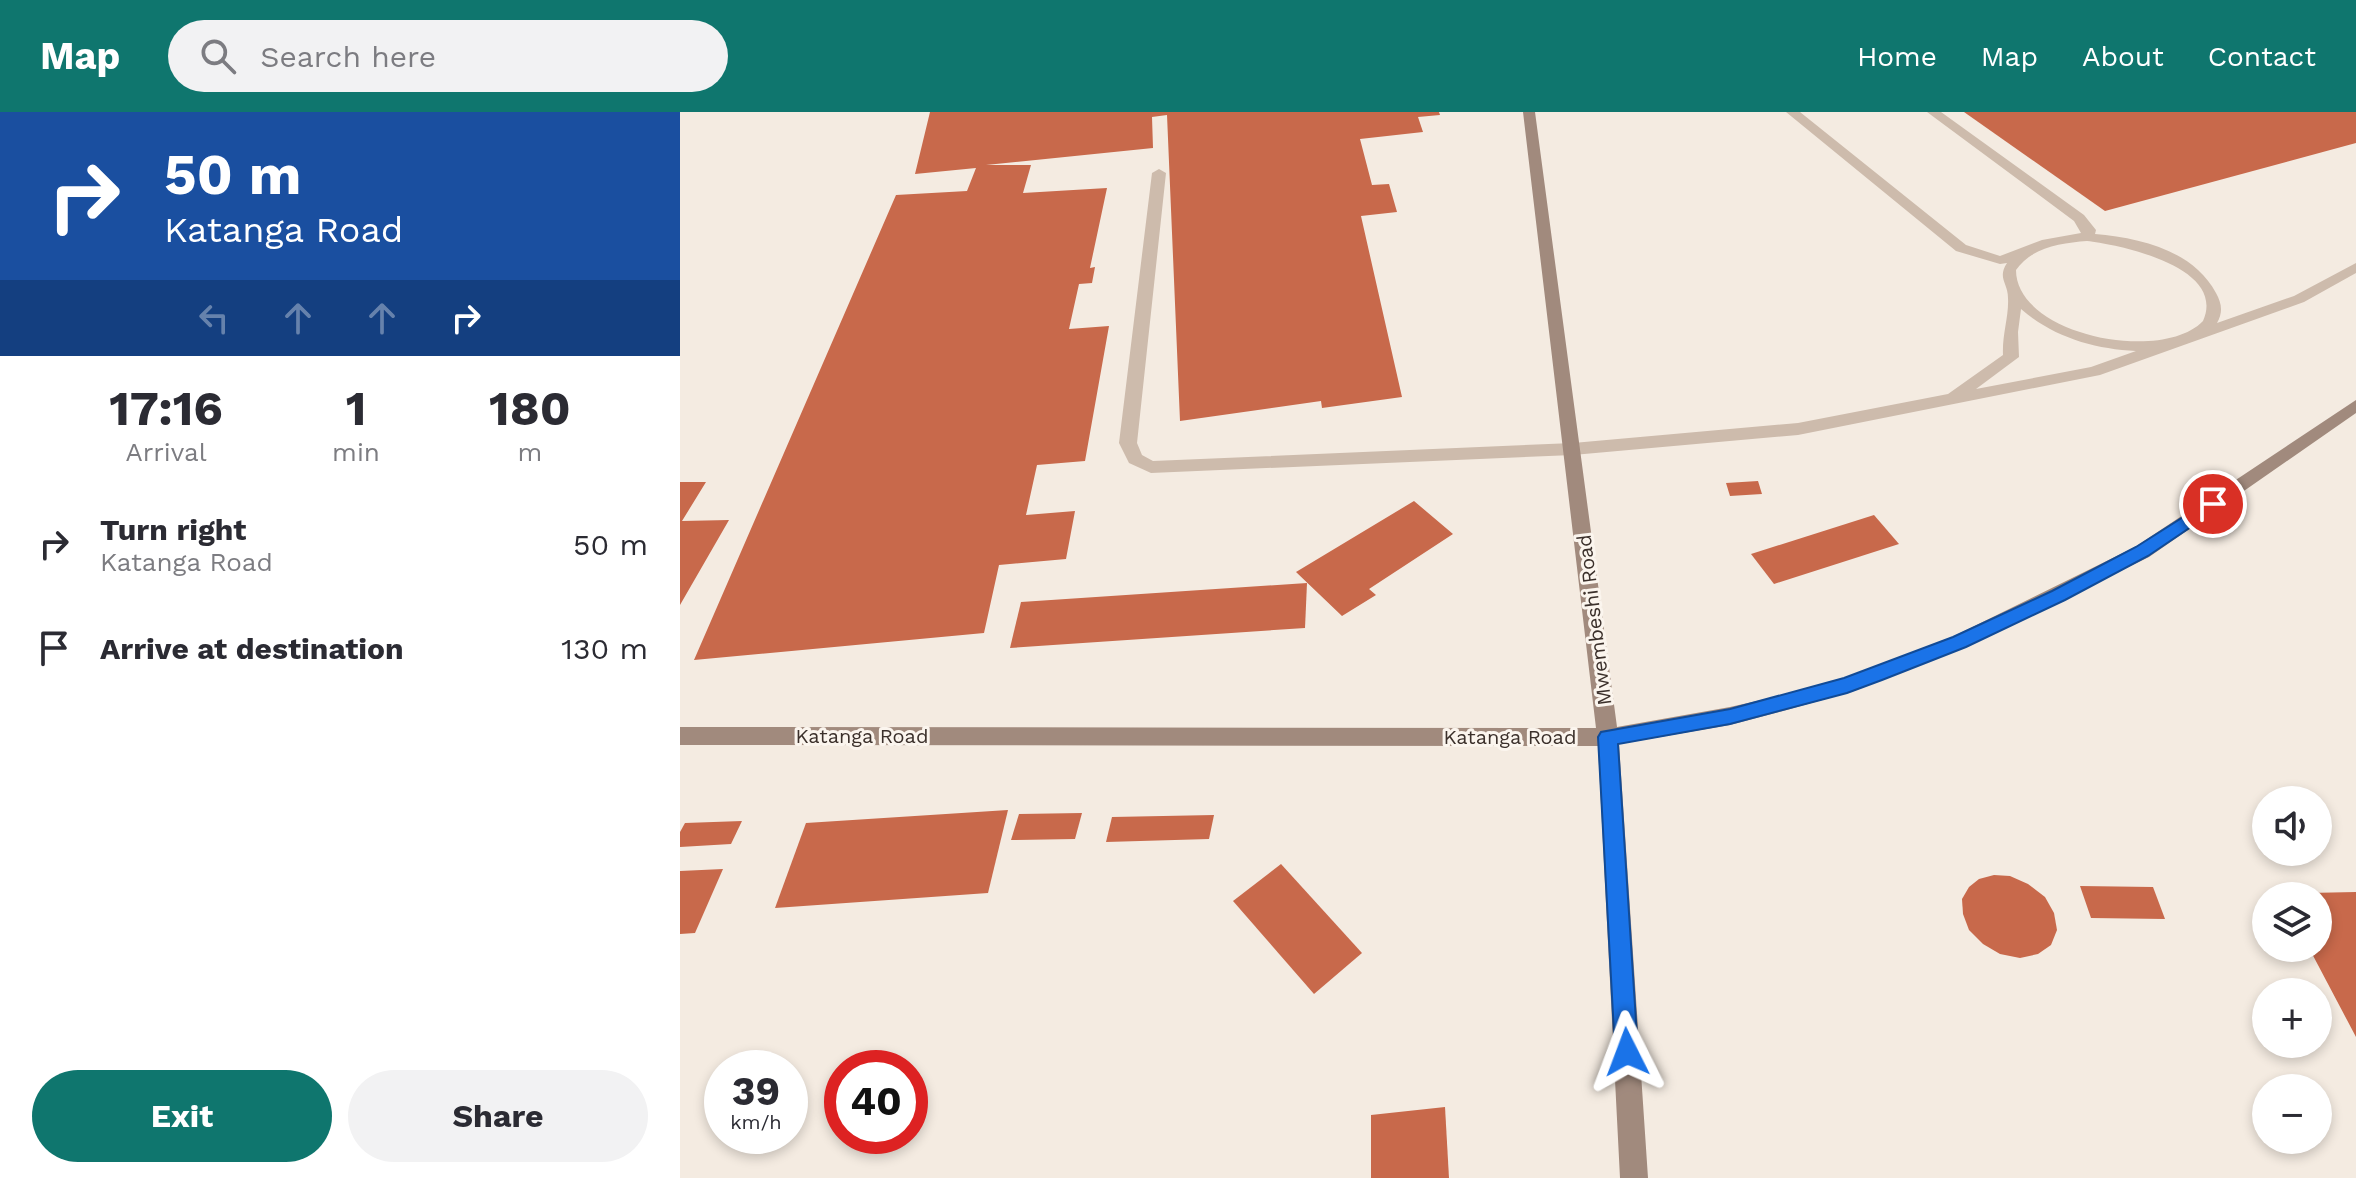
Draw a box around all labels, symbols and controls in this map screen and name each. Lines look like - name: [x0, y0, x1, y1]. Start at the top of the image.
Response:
- search box: [168, 20, 728, 92]
- text: Map: [40, 34, 120, 78]
- icon: search: [196, 34, 240, 78]
- text: Search here: [260, 39, 436, 74]
- text: Home: [1857, 40, 1937, 73]
- text: Map: [1981, 40, 2038, 73]
- text: About: [2082, 40, 2164, 73]
- text: Contact: [2208, 40, 2316, 73]
- text: 50 m: [164, 142, 301, 208]
- icon: right: [32, 144, 136, 248]
- text: Katanga Road: [164, 209, 403, 251]
- icon: left: [192, 296, 236, 340]
- icon: ahead: [276, 296, 320, 340]
- icon: ahead: [360, 296, 404, 340]
- icon: right: [444, 296, 488, 340]
- text: 17:16: [109, 380, 223, 437]
- text: 1: [346, 380, 366, 437]
- text: 180: [489, 380, 571, 437]
- text: Arrival: [125, 437, 207, 467]
- text: min: [332, 437, 380, 467]
- text: m: [518, 437, 542, 467]
- pin: [2179, 470, 2247, 538]
- icon: arrive: [2191, 482, 2235, 526]
- text: Turn right: [100, 512, 246, 547]
- icon: right: [32, 522, 76, 566]
- text: 50 m: [573, 527, 648, 562]
- street label: Mwembeshi Road: [1572, 533, 1616, 707]
- text: Katanga Road: [100, 547, 273, 577]
- icon: arrive: [32, 626, 76, 670]
- text: Arrive at destination: [100, 631, 404, 666]
- text: 130 m: [561, 631, 648, 666]
- street label: Katanga Road: [796, 724, 928, 748]
- street label: Katanga Road: [1444, 725, 1576, 749]
- map controls: [2252, 786, 2332, 1154]
- button: sound: [2252, 786, 2332, 866]
- button: layers: [2252, 882, 2332, 962]
- button: +: [2252, 978, 2332, 1058]
- position arrow: [1585, 1010, 1669, 1094]
- speed limit sign: 40: [824, 1050, 928, 1154]
- text: 39: [732, 1068, 780, 1115]
- button: Exit: [32, 1070, 332, 1162]
- button: Share: [348, 1070, 648, 1162]
- button: −: [2252, 1074, 2332, 1154]
- text: km/h: [730, 1110, 782, 1134]

